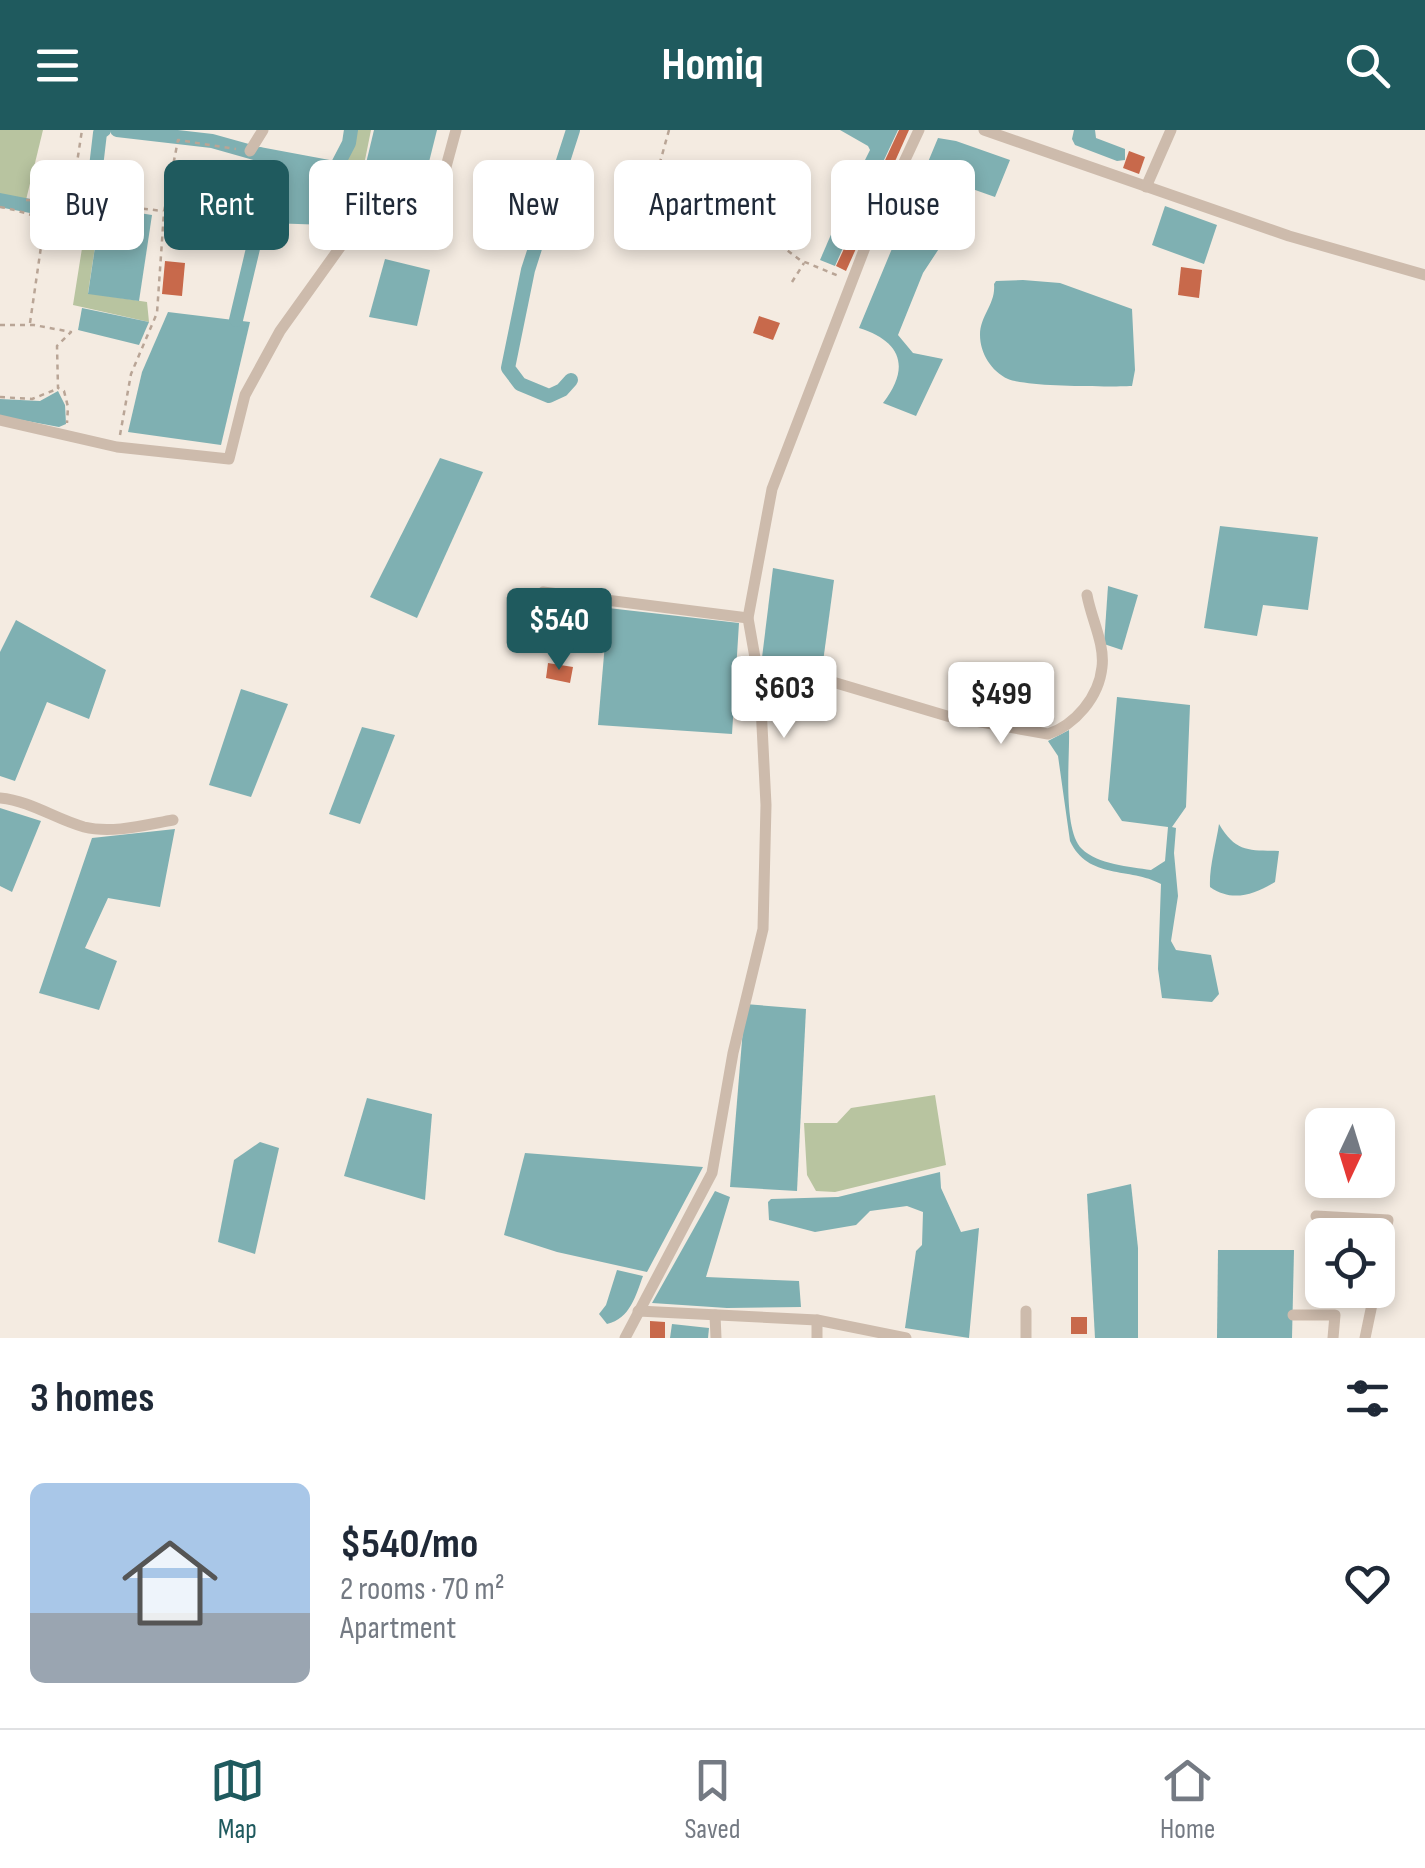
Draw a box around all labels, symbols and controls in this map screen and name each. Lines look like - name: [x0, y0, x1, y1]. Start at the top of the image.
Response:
- icon: menu: [30, 38, 85, 93]
- text: Homiq: [661, 38, 764, 93]
- icon: search: [1340, 38, 1395, 93]
- chip: Buy: [30, 160, 144, 250]
- chip: Rent: [164, 160, 289, 250]
- chip: Filters: [309, 160, 453, 250]
- chip: New: [473, 160, 594, 250]
- chip: Apartment: [614, 160, 811, 250]
- chip: House: [831, 160, 975, 250]
- pin: $540: [500, 588, 618, 673]
- text: $540: [529, 601, 589, 640]
- pin: $603: [725, 656, 843, 741]
- pin: $499: [942, 662, 1060, 747]
- text: $603: [754, 669, 815, 708]
- text: $499: [970, 675, 1032, 714]
- north arrow: [1305, 1108, 1395, 1198]
- map controls: [1305, 1108, 1395, 1308]
- button: locate: [1305, 1218, 1395, 1308]
- icon: filters: [1340, 1371, 1395, 1426]
- text: 3 homes: [30, 1373, 154, 1424]
- text: $540/mo: [340, 1519, 478, 1570]
- icon: home: [110, 1523, 230, 1643]
- icon: heart: [1340, 1556, 1395, 1611]
- text: 2 rooms · 70 m²: [340, 1570, 505, 1609]
- text: Apartment: [340, 1609, 456, 1648]
- tab: Map: [210, 1753, 265, 1846]
- tab: Saved: [684, 1753, 741, 1846]
- tab: Home: [1160, 1753, 1215, 1846]

